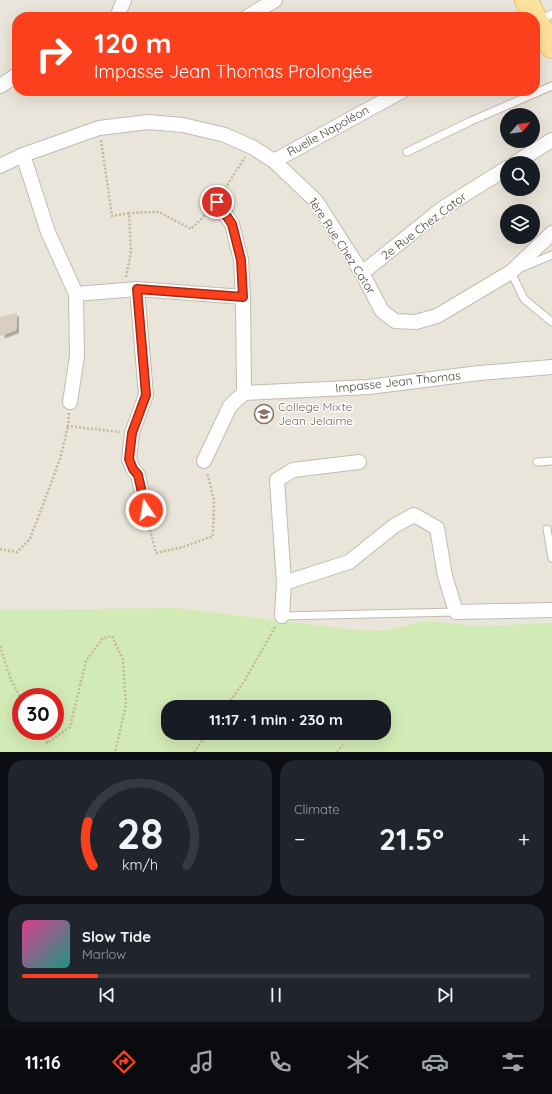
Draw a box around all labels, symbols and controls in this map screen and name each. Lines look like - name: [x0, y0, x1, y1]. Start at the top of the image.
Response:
- text: 120 m: [94, 25, 172, 60]
- icon: right: [28, 28, 80, 80]
- text: Impasse Jean Thomas Prolongée: [94, 60, 373, 83]
- street label: Ruelle Napoléon: [284, 102, 371, 159]
- north arrow: [500, 108, 540, 148]
- map controls: [500, 108, 540, 244]
- button: search: [500, 156, 540, 196]
- pin: [200, 185, 234, 219]
- street label: 2e Rue Chez Cator: [378, 188, 470, 263]
- icon: arrive: [206, 191, 228, 213]
- street label: 1ère Rue Chez Cator: [306, 195, 379, 297]
- button: layers: [500, 204, 540, 244]
- street label: Impasse Jean Thomas: [334, 367, 462, 396]
- place label: College Mixte Jean Jelaime: [278, 399, 353, 428]
- school or university icon: College Mixte Jean Jelaime: [253, 403, 275, 425]
- position arrow: [125, 489, 167, 531]
- speed limit sign: 30: [12, 688, 64, 740]
- text: 11:17 · 1 min · 230 m: [209, 710, 343, 729]
- text: Climate: [294, 801, 340, 817]
- text: 28: [117, 807, 163, 859]
- text: 21.5°: [379, 820, 444, 858]
- text: −: [294, 825, 305, 853]
- text: +: [518, 825, 530, 853]
- text: km/h: [122, 856, 158, 874]
- text: Slow Tide: [82, 927, 151, 946]
- text: Marlow: [82, 946, 126, 962]
- icon: previous: [96, 984, 118, 1006]
- icon: pause: [265, 984, 287, 1006]
- icon: next: [434, 984, 456, 1006]
- icon: directions: [110, 1048, 138, 1076]
- icon: music: [188, 1048, 216, 1076]
- icon: phone: [266, 1048, 294, 1076]
- icon: climate: [344, 1048, 372, 1076]
- icon: car: [421, 1048, 449, 1076]
- icon: filters: [499, 1048, 527, 1076]
- text: 11:16: [25, 1051, 61, 1074]

